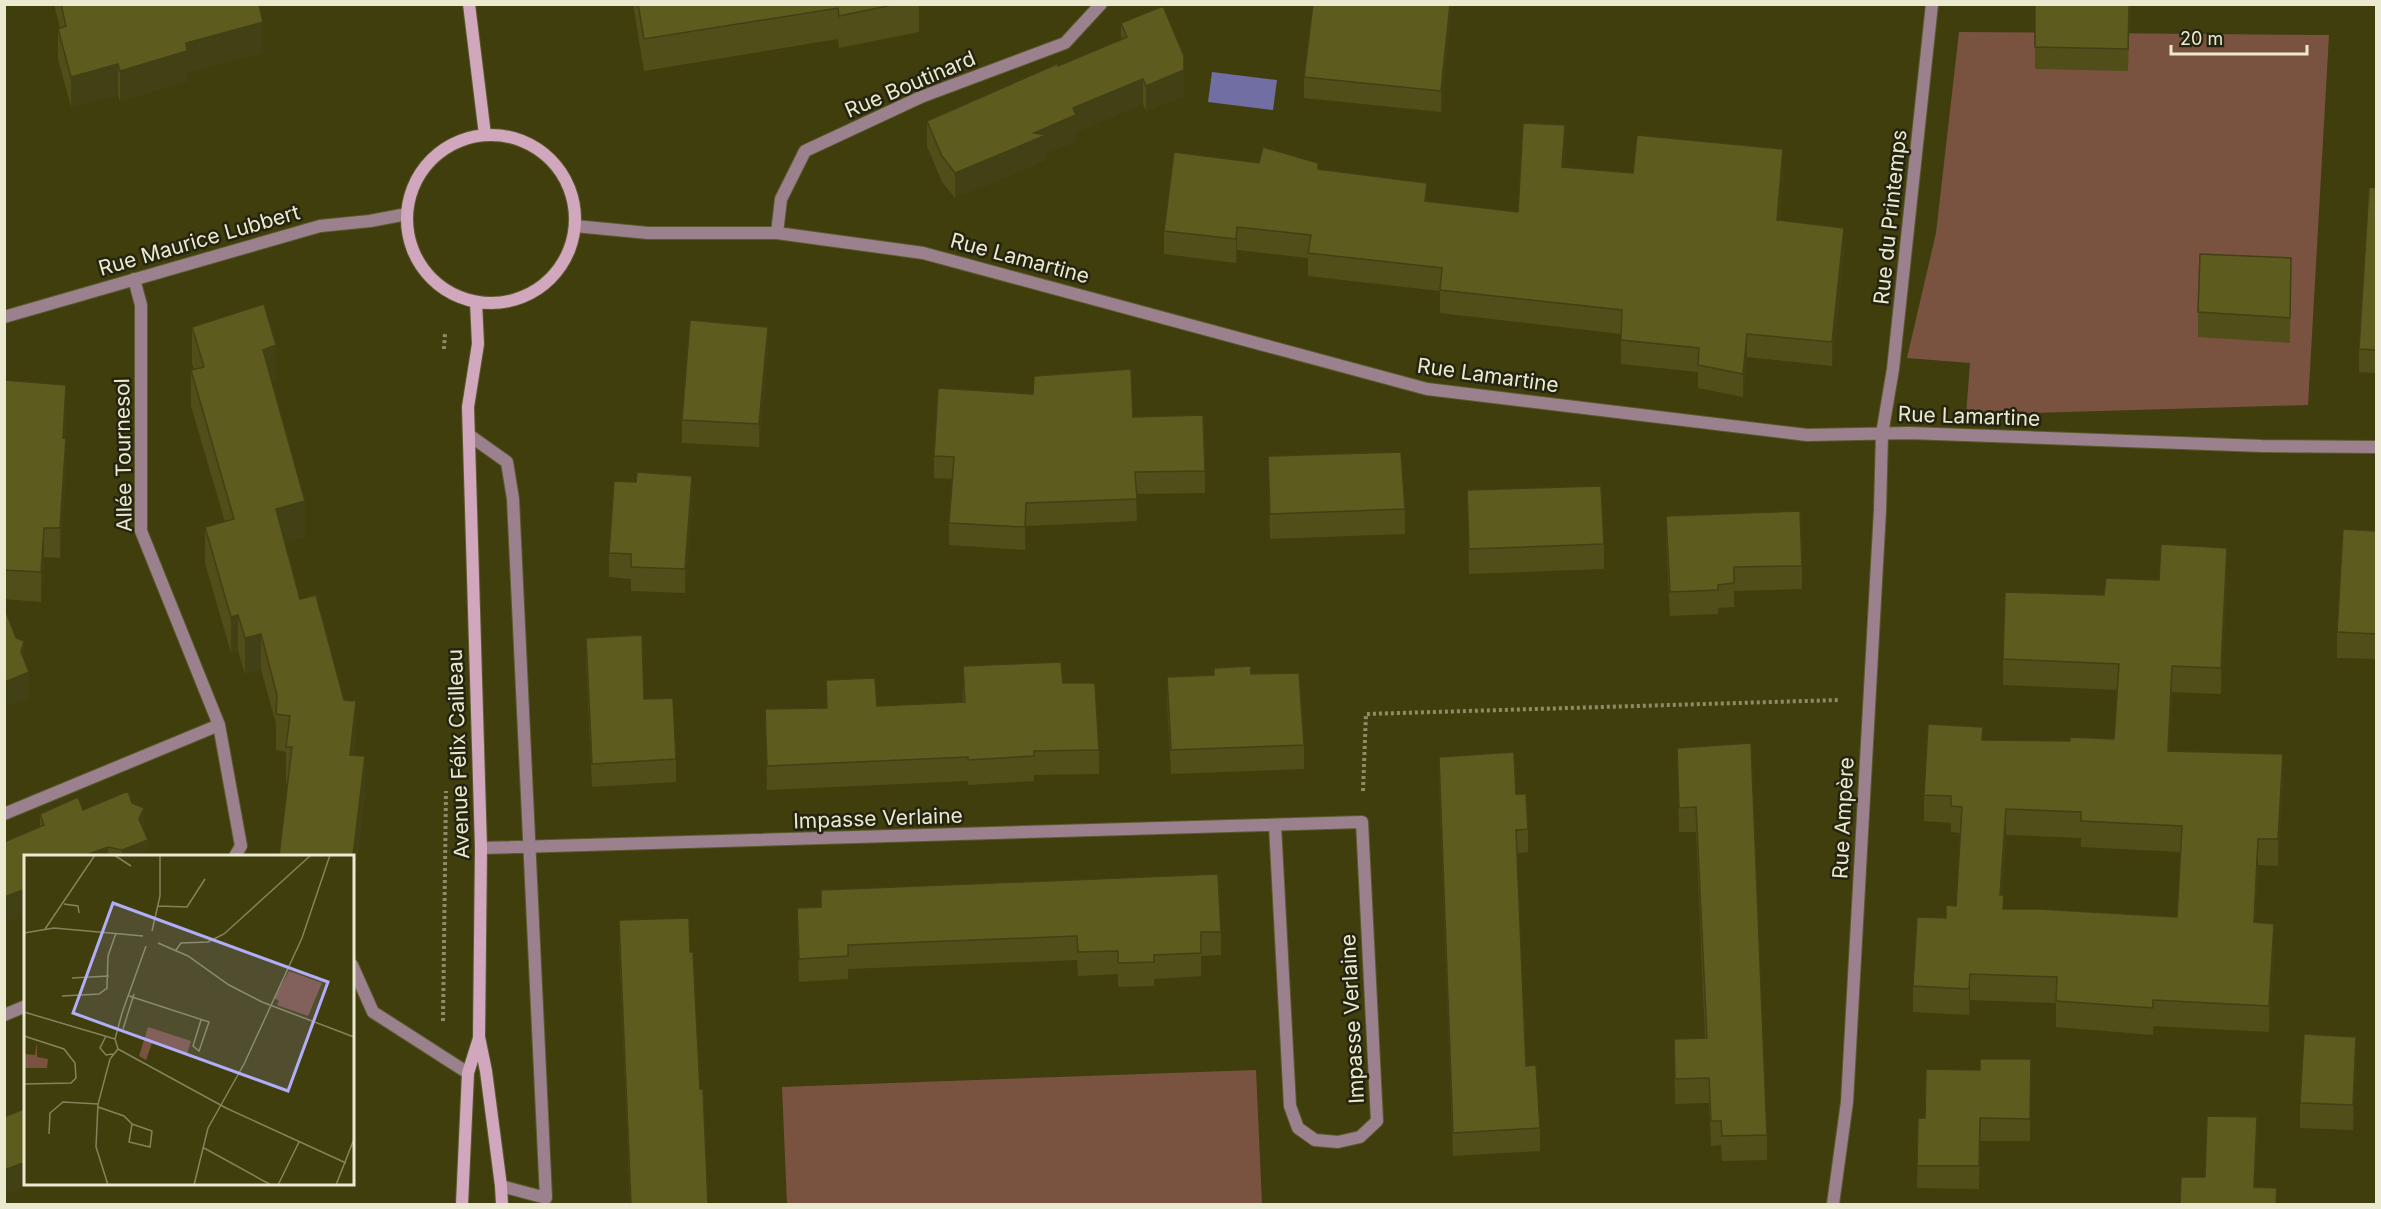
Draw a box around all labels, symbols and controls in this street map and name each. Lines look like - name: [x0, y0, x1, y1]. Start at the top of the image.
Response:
- scale bar: [2171, 18, 2308, 56]
- text: 20 m: [2180, 28, 2223, 49]
- street label: Rue Boutinard: [841, 45, 979, 123]
- street label: Rue du Printemps: [1868, 128, 1912, 306]
- street label: Rue Maurice Lubbert: [96, 199, 303, 281]
- street label: Rue Lamartine: [948, 227, 1092, 289]
- street label: Rue Lamartine: [1416, 353, 1560, 397]
- street label: Allée Tournesol: [109, 378, 137, 532]
- street label: Rue Lamartine: [1897, 401, 2041, 431]
- street label: Avenue Félix Cailleau: [442, 649, 474, 859]
- street label: Rue Ampère: [1827, 756, 1859, 880]
- street label: Impasse Verlaine: [793, 803, 963, 833]
- inset map: [24, 855, 354, 1185]
- street label: Impasse Verlaine: [1335, 934, 1369, 1104]

